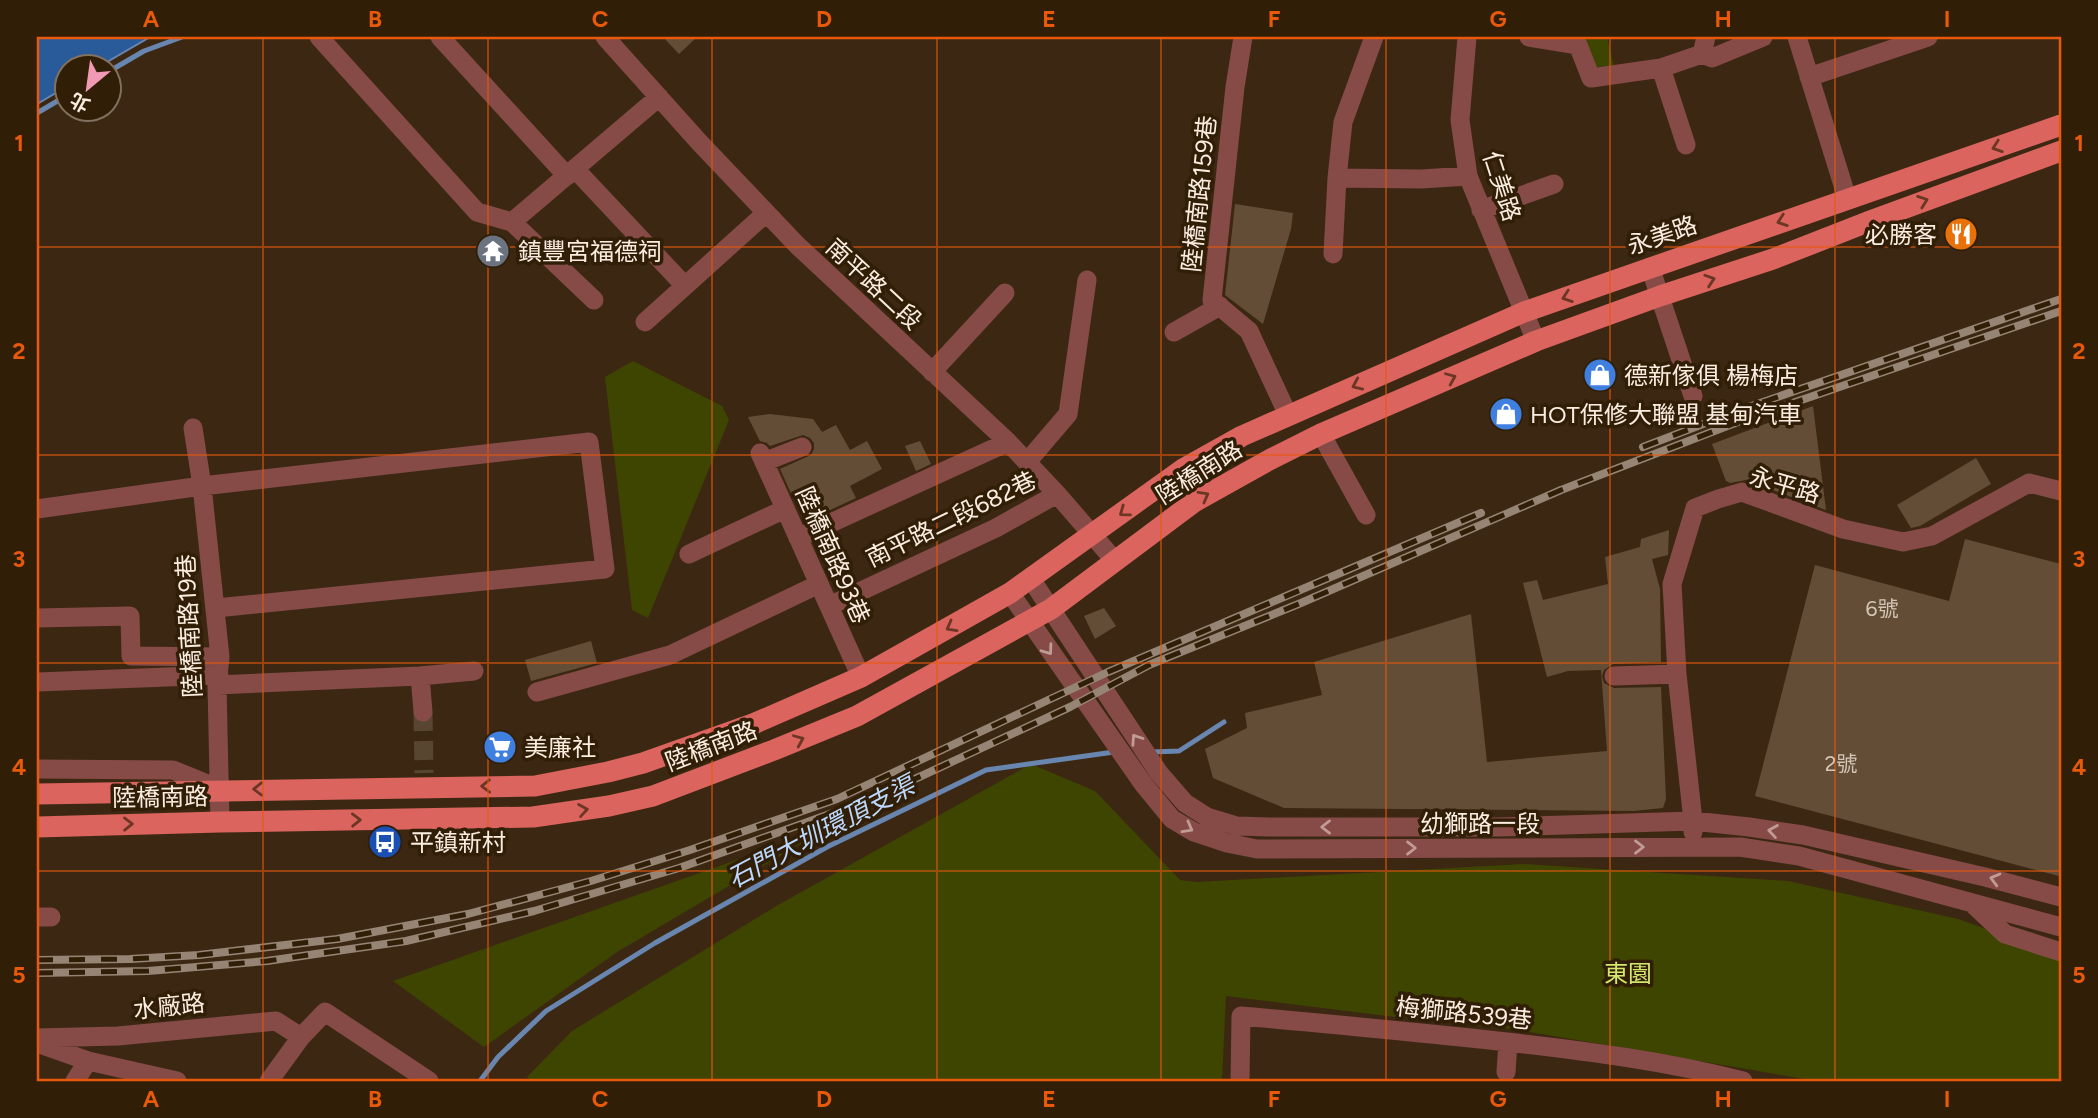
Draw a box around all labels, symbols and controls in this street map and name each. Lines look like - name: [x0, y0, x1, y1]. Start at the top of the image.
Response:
- text: A: [143, 5, 160, 33]
- text: B: [368, 5, 382, 33]
- text: C: [592, 5, 609, 33]
- text: D: [816, 5, 832, 33]
- text: E: [1042, 5, 1056, 33]
- text: F: [1268, 5, 1281, 33]
- text: G: [1489, 5, 1507, 33]
- text: H: [1714, 5, 1732, 33]
- text: I: [1944, 5, 1950, 33]
- north arrow: [52, 52, 122, 122]
- text: 北: [66, 88, 94, 117]
- street label: 陸橋南路159巷: [1176, 114, 1222, 274]
- text: 1: [14, 129, 24, 157]
- text: 1: [2074, 129, 2084, 157]
- one-way arrow: [1991, 139, 2003, 153]
- street label: 仁美路: [1477, 147, 1527, 225]
- one-way arrow: [1917, 195, 1929, 209]
- street label: 永美路: [1623, 210, 1701, 260]
- one-way arrow: [1776, 213, 1788, 227]
- restaurant icon: 必勝客: [1942, 215, 1980, 253]
- place label: 必勝客: [1865, 220, 1937, 249]
- temple icon: 鎮豐宮福德祠: [474, 232, 512, 270]
- street label: 南平路二段: [820, 232, 928, 336]
- place label: 鎮豐宮福德祠: [518, 237, 662, 266]
- one-way arrow: [1703, 273, 1715, 288]
- one-way arrow: [1562, 288, 1574, 302]
- text: 2: [12, 337, 26, 365]
- text: 2: [2072, 337, 2086, 365]
- shop icon: 德新傢俱 楊梅店: [1581, 356, 1619, 394]
- place label: 德新傢俱 楊梅店: [1624, 361, 1798, 390]
- one-way arrow: [1444, 372, 1457, 386]
- one-way arrow: [1352, 377, 1365, 391]
- shop icon: HOT保修大聯盟 基甸汽車: [1487, 395, 1525, 433]
- place label: HOT保修大聯盟 基甸汽車: [1530, 400, 1802, 429]
- street label: 陸橋南路: [1151, 434, 1247, 510]
- street label: 永平路: [1746, 461, 1824, 509]
- street label: 南平路二段682巷: [861, 465, 1041, 573]
- street label: 陸橋南路93巷: [790, 482, 876, 628]
- one-way arrow: [1197, 491, 1209, 504]
- one-way arrow: [1119, 504, 1132, 516]
- text: 3: [13, 545, 25, 573]
- text: 3: [2073, 545, 2085, 573]
- street label: 陸橋南路19巷: [171, 554, 207, 698]
- house number: 6號: [1866, 596, 1898, 621]
- one-way arrow: [945, 619, 958, 632]
- one-way arrow: [1040, 642, 1053, 655]
- street label: 陸橋南路: [661, 715, 761, 777]
- supermarket icon: 美廉社: [481, 728, 519, 766]
- place label: 美廉社: [524, 733, 596, 762]
- one-way arrow: [1132, 734, 1144, 747]
- one-way arrow: [792, 735, 804, 749]
- house number: 2號: [1825, 751, 1857, 776]
- text: 4: [12, 753, 26, 781]
- text: 4: [2072, 753, 2086, 781]
- water label: 石門大圳環頂支渠: [722, 767, 924, 895]
- one-way arrow: [480, 779, 491, 794]
- one-way arrow: [252, 781, 263, 797]
- street label: 陸橋南路: [112, 782, 208, 812]
- one-way arrow: [577, 803, 589, 818]
- street label: 幼獅路一段: [1420, 809, 1540, 838]
- one-way arrow: [351, 812, 362, 828]
- one-way arrow: [123, 816, 134, 831]
- one-way arrow: [1320, 819, 1331, 835]
- one-way arrow: [1180, 820, 1193, 833]
- bus stop icon: 平鎮新村: [366, 823, 404, 861]
- one-way arrow: [1767, 824, 1779, 839]
- place label: 平鎮新村: [410, 828, 506, 857]
- one-way arrow: [1634, 839, 1645, 855]
- one-way arrow: [1407, 840, 1417, 856]
- one-way arrow: [1990, 873, 2002, 888]
- park label: 東園: [1604, 959, 1652, 988]
- text: 5: [12, 961, 26, 989]
- text: 5: [2072, 961, 2086, 989]
- street label: 水廠路: [132, 988, 206, 1024]
- street label: 梅獅路539巷: [1395, 991, 1533, 1035]
- text: A: [143, 1085, 160, 1113]
- text: B: [368, 1085, 382, 1113]
- text: C: [592, 1085, 609, 1113]
- text: D: [816, 1085, 832, 1113]
- text: E: [1042, 1085, 1056, 1113]
- text: F: [1268, 1085, 1281, 1113]
- text: G: [1489, 1085, 1507, 1113]
- text: H: [1714, 1085, 1732, 1113]
- text: I: [1944, 1085, 1950, 1113]

